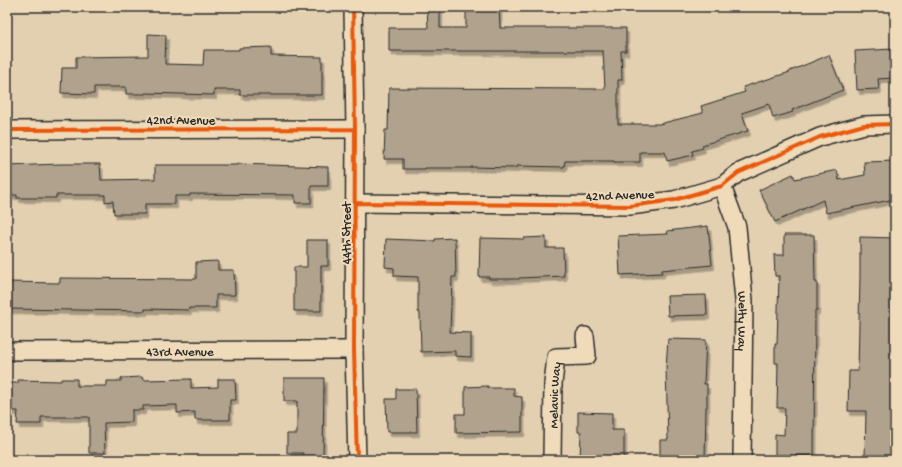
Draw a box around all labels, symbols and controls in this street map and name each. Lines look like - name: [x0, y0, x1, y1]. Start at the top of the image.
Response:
- street label: 42nd Avenue: [147, 114, 216, 129]
- street label: 42nd Avenue: [586, 188, 655, 205]
- street label: 44th Street: [340, 200, 355, 264]
- street label: Welty Way: [733, 290, 749, 352]
- street label: 43rd Avenue: [146, 345, 214, 361]
- street label: Melavic Way: [547, 361, 565, 428]

